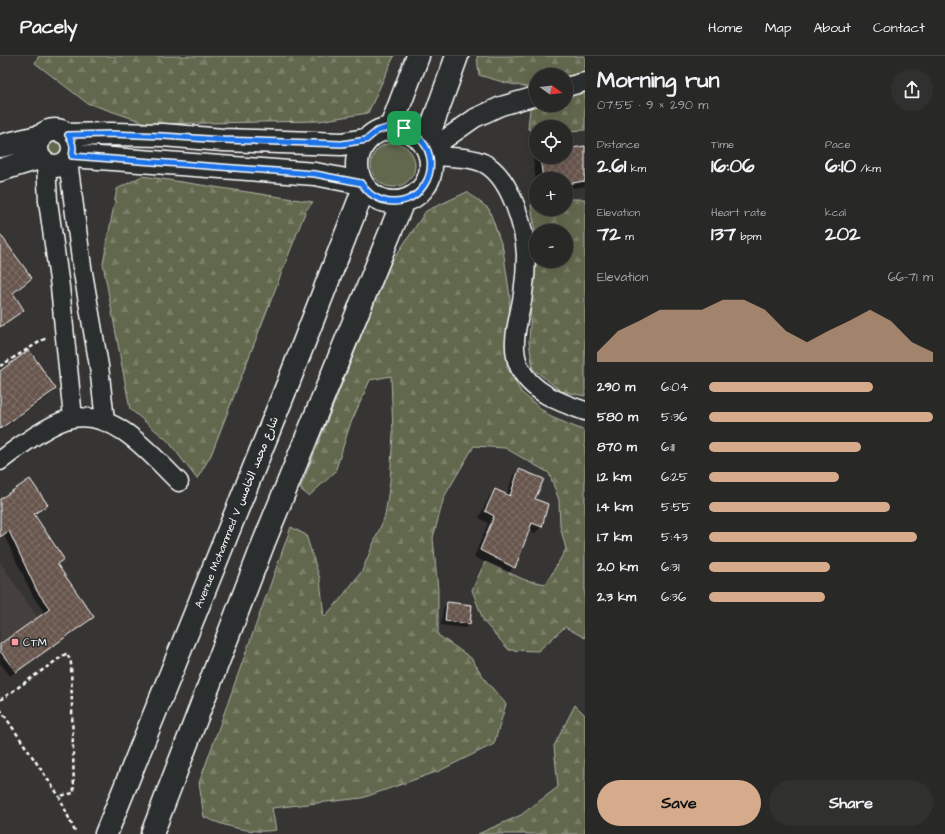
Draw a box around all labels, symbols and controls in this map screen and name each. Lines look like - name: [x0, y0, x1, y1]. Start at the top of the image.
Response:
- text: Pacely: [20, 14, 78, 41]
- text: Home: [708, 18, 743, 38]
- text: Map: [765, 18, 791, 38]
- text: About: [813, 18, 851, 38]
- text: Contact: [873, 18, 925, 38]
- text: Morning run: [597, 65, 720, 96]
- north arrow: [529, 68, 573, 112]
- map controls: [529, 68, 573, 268]
- button: share: [891, 69, 933, 111]
- text: 07:55 · 9 × 290 m: [597, 96, 708, 114]
- pin: [387, 111, 421, 145]
- icon: arrive: [393, 117, 415, 139]
- button: locate: [529, 120, 573, 164]
- text: Distance: [597, 137, 640, 152]
- text: Time: [711, 137, 734, 152]
- text: Pace: [825, 137, 851, 152]
- text: 2.61: [597, 152, 626, 180]
- text: 16:06: [711, 152, 755, 180]
- text: 6:10: [825, 152, 856, 180]
- text: km: [626, 161, 646, 176]
- text: /km: [856, 161, 881, 176]
- button: +: [529, 172, 573, 216]
- text: Elevation: [597, 205, 640, 220]
- text: Heart rate: [711, 205, 766, 220]
- text: kcal: [825, 205, 846, 220]
- text: 72: [597, 220, 621, 248]
- text: 137: [711, 220, 736, 248]
- text: 202: [825, 220, 861, 248]
- button: −: [529, 224, 573, 268]
- text: m: [621, 229, 634, 244]
- text: bpm: [736, 229, 761, 244]
- text: Elevation: [597, 268, 648, 286]
- text: 66–71 m: [888, 268, 933, 286]
- text: 290 m: [597, 378, 635, 396]
- text: 6:04: [661, 378, 688, 396]
- text: 580 m: [597, 408, 638, 426]
- text: 5:36: [661, 408, 687, 426]
- street label: Avenue Mohammed V شارع محمد الخامس: [191, 414, 283, 611]
- text: 870 m: [597, 438, 637, 456]
- text: 6:11: [661, 438, 675, 456]
- text: 1.2 km: [597, 468, 631, 486]
- text: 6:25: [661, 468, 688, 486]
- text: 1.4 km: [597, 498, 633, 516]
- text: 5:55: [661, 498, 691, 516]
- text: 1.7 km: [597, 528, 632, 546]
- text: 5:43: [661, 528, 688, 546]
- text: 2.0 km: [597, 558, 638, 576]
- text: 6:31: [661, 558, 680, 576]
- text: 2.3 km: [597, 588, 636, 606]
- text: 6:36: [661, 588, 686, 606]
- place label: CTM: [23, 635, 47, 650]
- marker: CTM: [10, 637, 20, 647]
- button: Save: [597, 780, 761, 826]
- button: Share: [769, 780, 933, 826]

